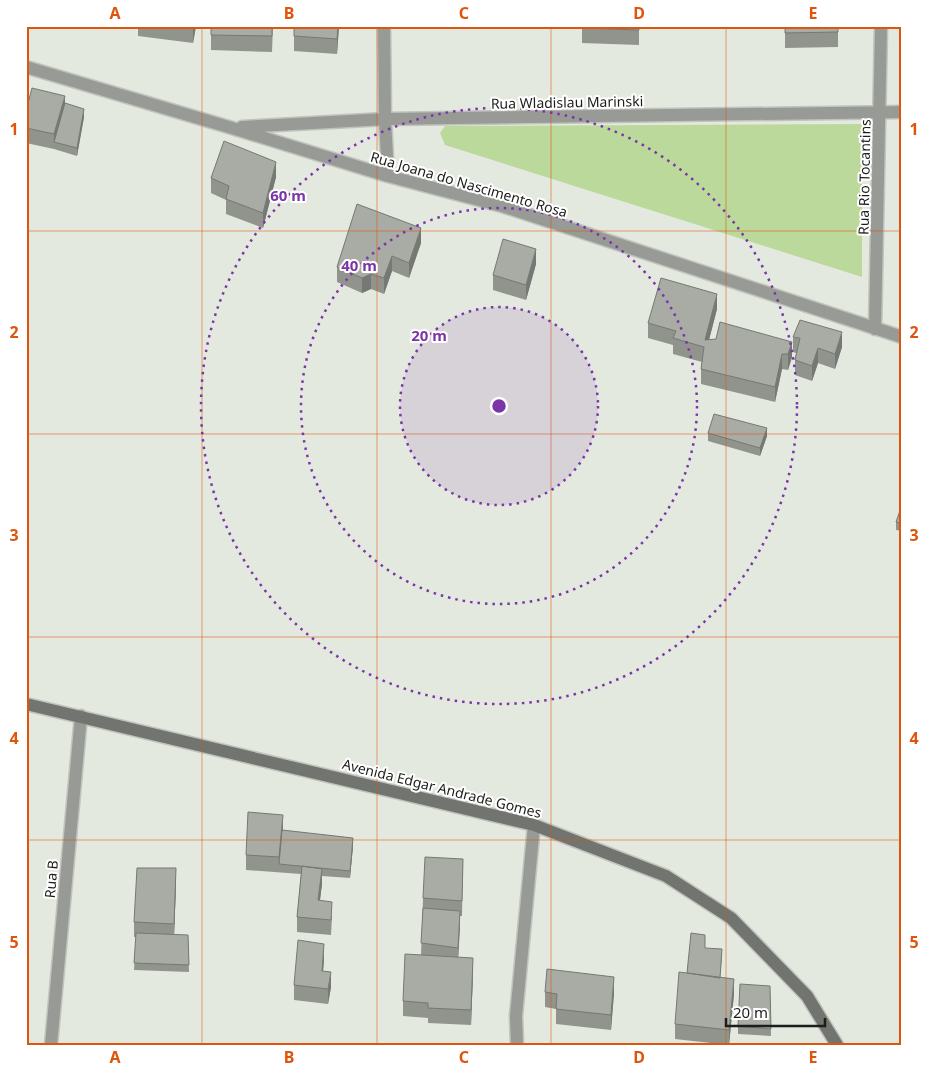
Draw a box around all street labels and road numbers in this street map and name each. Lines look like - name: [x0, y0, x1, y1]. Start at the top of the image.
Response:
- street label: Rua Wladislau Marinski: [491, 91, 643, 113]
- street label: Rua Rio Tocantins: [853, 119, 875, 235]
- street label: Rua Joana do Nascimento Rosa: [368, 147, 570, 221]
- street label: Avenida Edgar Andrade Gomes: [340, 754, 544, 822]
- street label: Rua B: [40, 859, 62, 899]

